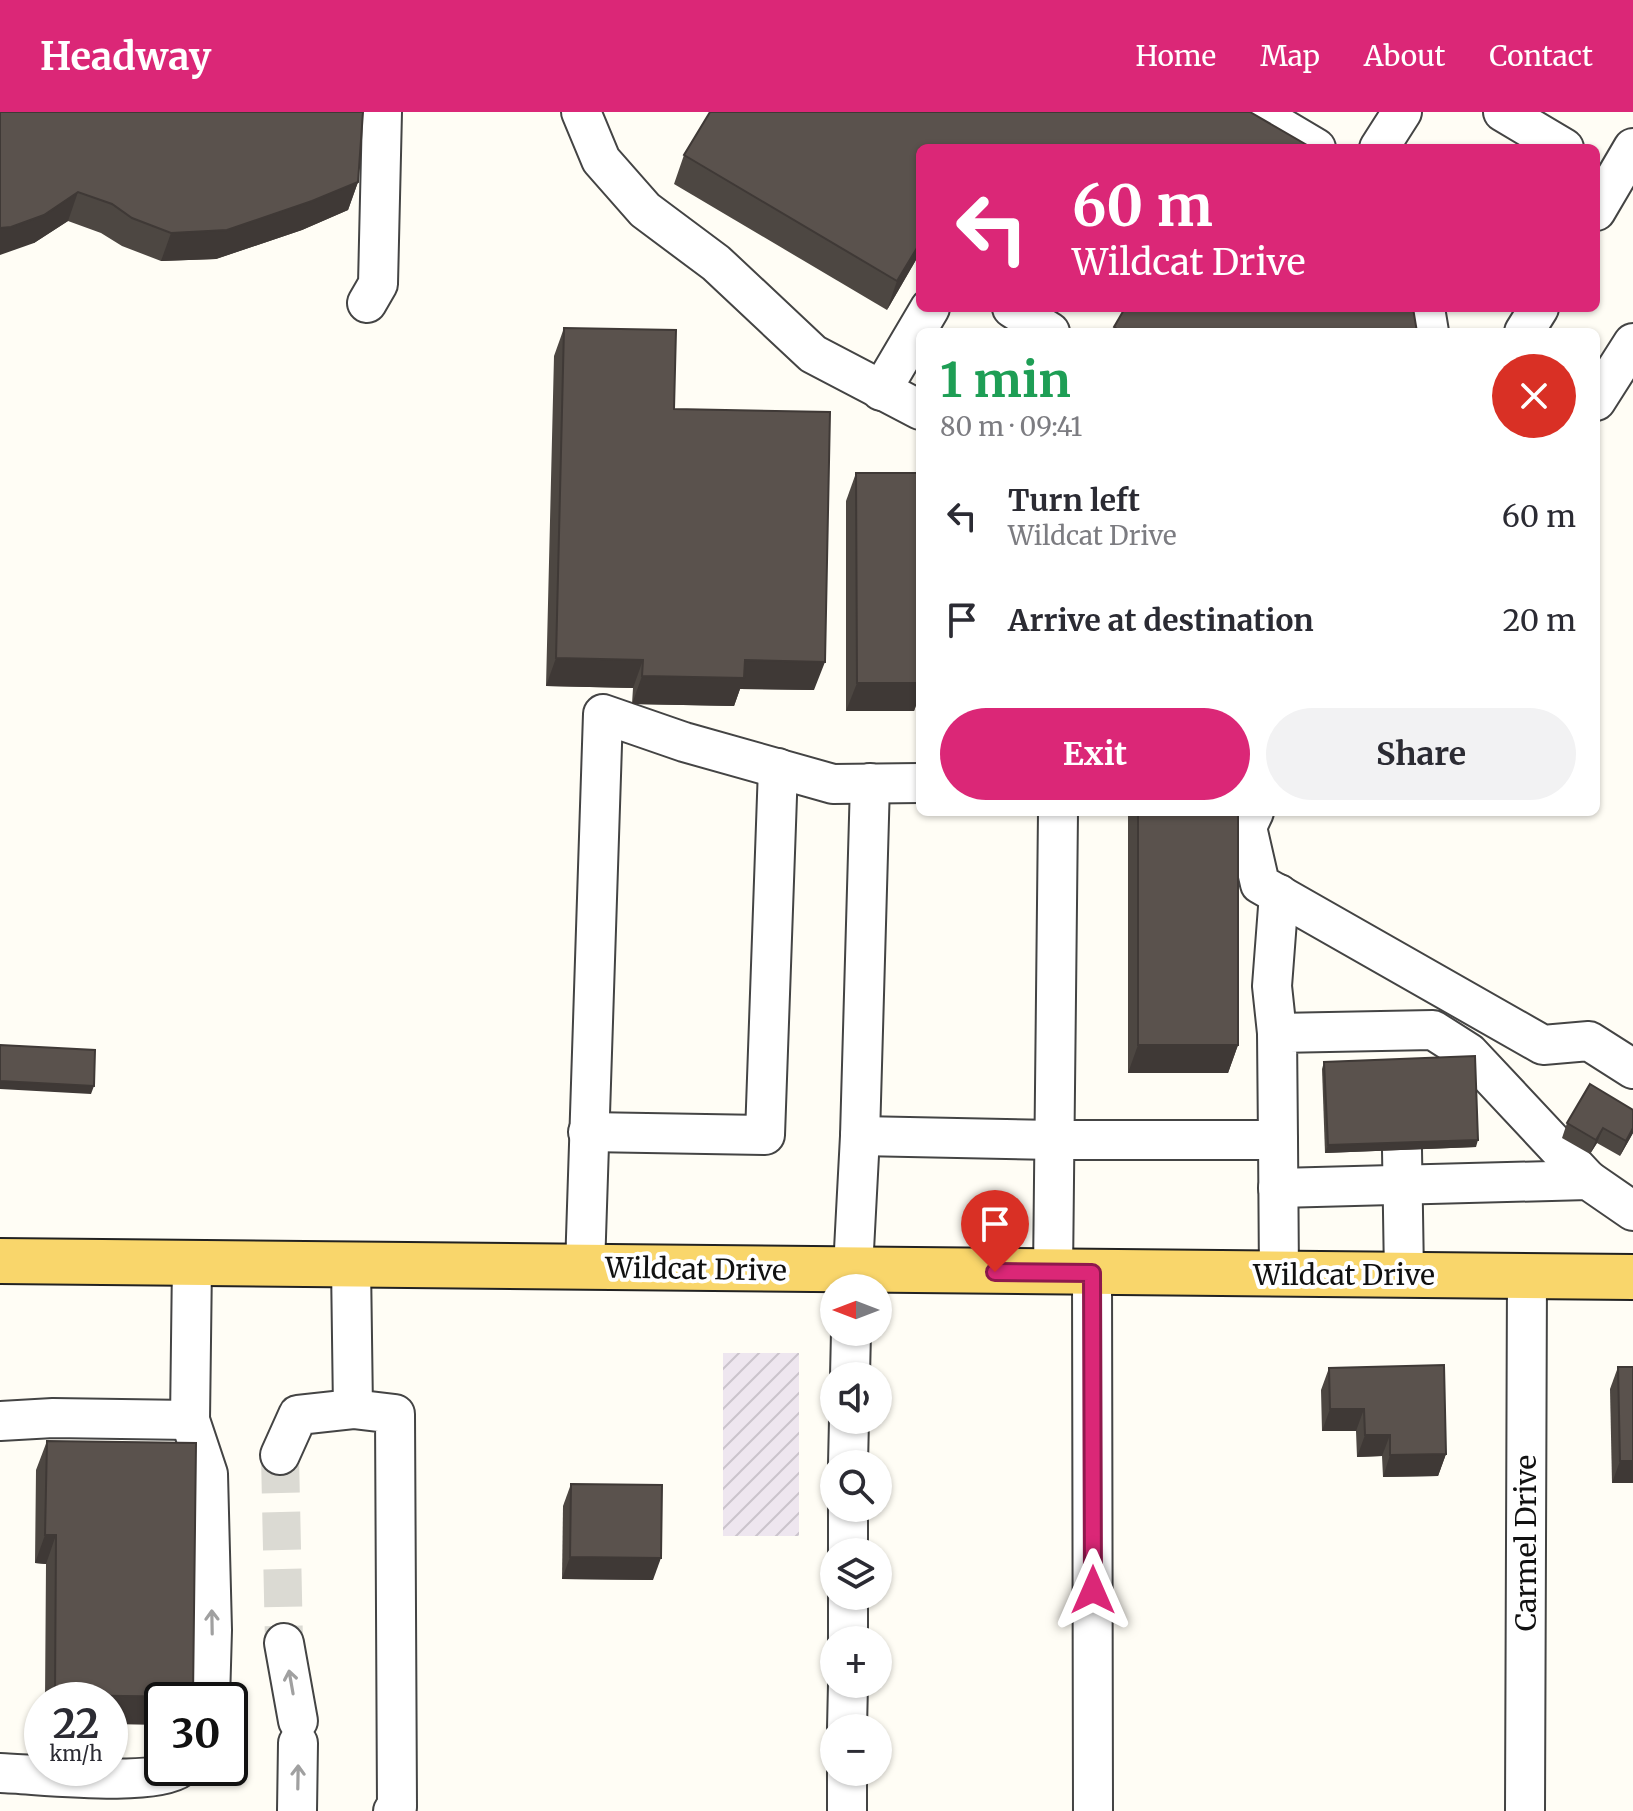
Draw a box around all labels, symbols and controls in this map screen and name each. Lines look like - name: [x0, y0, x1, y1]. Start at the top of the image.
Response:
- text: Headway: [40, 33, 211, 80]
- text: Home: [1135, 38, 1216, 74]
- text: Map: [1260, 38, 1320, 74]
- text: About: [1364, 38, 1445, 74]
- text: Contact: [1489, 38, 1593, 74]
- text: 60 m: [1072, 171, 1213, 241]
- icon: left: [940, 176, 1044, 280]
- text: Wildcat Drive: [1072, 240, 1305, 285]
- text: 1 min: [940, 350, 1071, 410]
- button: close: [1492, 354, 1576, 438]
- text: 80 m · 09:41: [940, 410, 1082, 443]
- text: Turn left: [1008, 481, 1140, 519]
- icon: left: [940, 494, 984, 538]
- text: 60 m: [1502, 497, 1576, 535]
- text: Wildcat Drive: [1008, 519, 1177, 552]
- icon: arrive: [940, 598, 984, 642]
- text: Arrive at destination: [1008, 601, 1314, 639]
- text: 20 m: [1503, 601, 1576, 639]
- button: Exit: [940, 708, 1250, 800]
- button: Share: [1266, 708, 1576, 800]
- pin: [961, 1190, 1029, 1272]
- icon: arrive: [973, 1202, 1017, 1246]
- street label: Wildcat Drive: [604, 1249, 787, 1289]
- street label: Wildcat Drive: [1252, 1257, 1435, 1293]
- north arrow: [820, 1274, 892, 1346]
- map controls: [820, 1274, 892, 1786]
- button: sound: [820, 1362, 892, 1434]
- button: search: [820, 1450, 892, 1522]
- street label: Carmel Drive: [1508, 1455, 1544, 1631]
- button: layers: [820, 1538, 892, 1610]
- position arrow: [1051, 1548, 1135, 1632]
- one-way arrow: [204, 1609, 220, 1636]
- button: +: [820, 1626, 892, 1698]
- one-way arrow: [282, 1670, 297, 1695]
- speed limit sign: 30: [144, 1682, 248, 1786]
- text: 22: [53, 1699, 99, 1749]
- button: −: [820, 1714, 892, 1786]
- text: km/h: [50, 1741, 102, 1766]
- one-way arrow: [290, 1764, 306, 1791]

